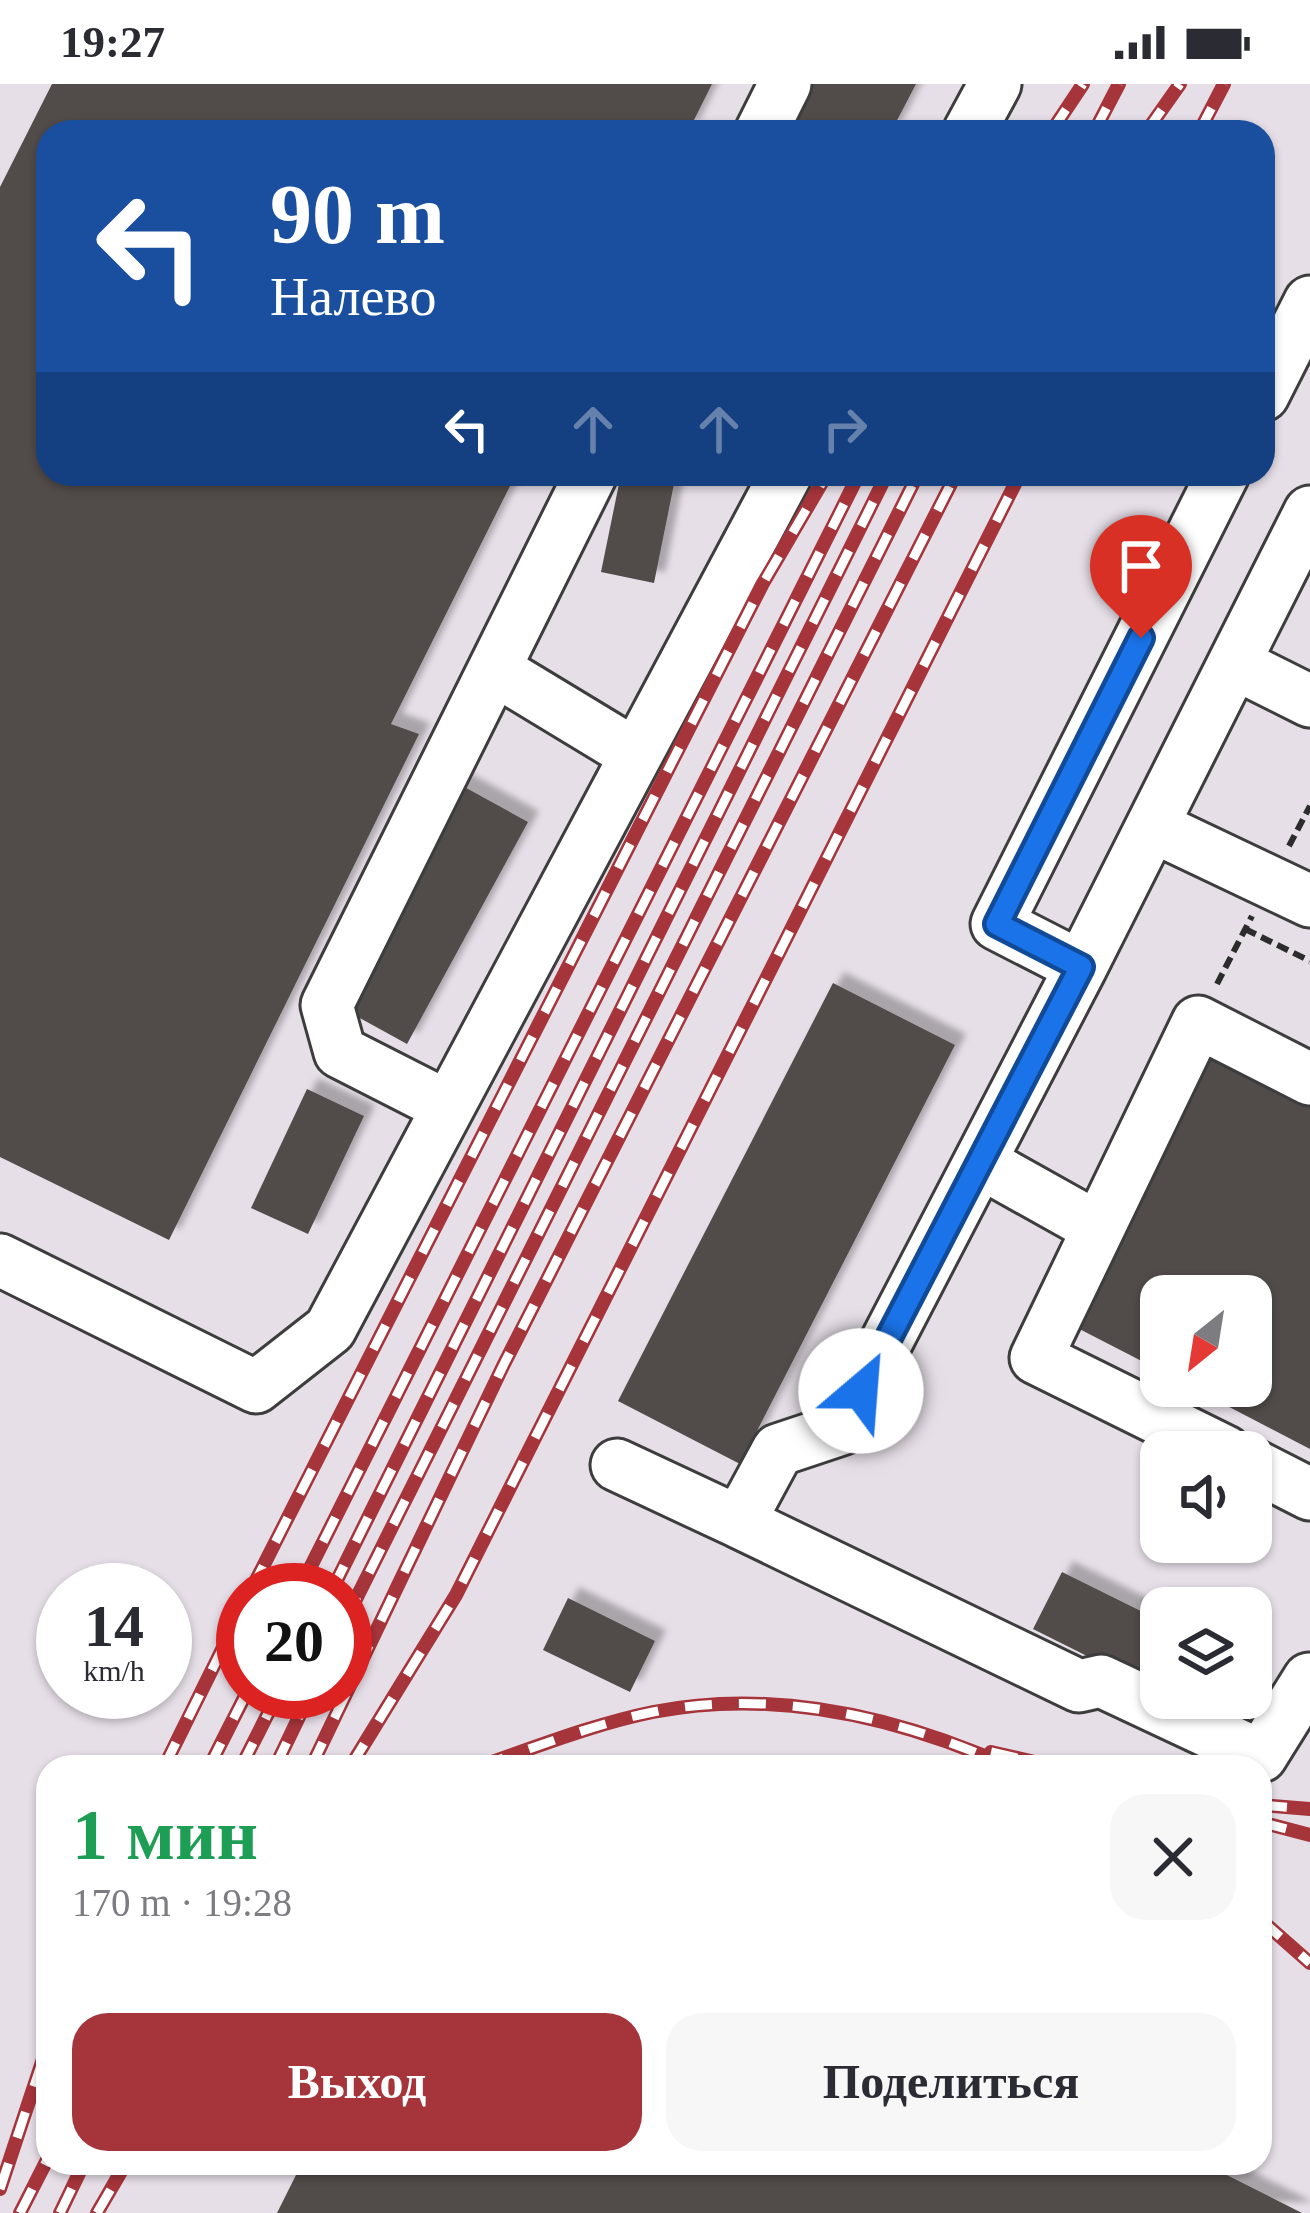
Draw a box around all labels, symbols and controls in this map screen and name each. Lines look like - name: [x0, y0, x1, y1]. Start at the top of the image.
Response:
- text: 19:27: [60, 17, 165, 67]
- icon: left: [72, 168, 228, 324]
- text: 90 m: [270, 168, 445, 261]
- text: Налево: [270, 267, 436, 327]
- icon: left: [434, 396, 500, 462]
- icon: ahead: [560, 396, 626, 462]
- icon: ahead: [686, 396, 752, 462]
- icon: right: [812, 396, 878, 462]
- pin: [1090, 515, 1192, 638]
- icon: arrive: [1108, 533, 1174, 599]
- north arrow: [1140, 1275, 1272, 1407]
- map controls: [1140, 1275, 1272, 1719]
- position arrow: [798, 1328, 924, 1454]
- button: sound: [1140, 1431, 1272, 1563]
- speed limit sign: 20: [216, 1563, 372, 1719]
- button: layers: [1140, 1587, 1272, 1719]
- text: 14: [84, 1593, 144, 1659]
- text: km/h: [83, 1654, 145, 1687]
- button: close: [1110, 1794, 1236, 1920]
- text: 1 мин: [72, 1795, 258, 1875]
- text: 170 m · 19:28: [72, 1881, 292, 1924]
- button: Выход: [72, 2013, 642, 2151]
- button: Поделиться: [666, 2013, 1236, 2151]

